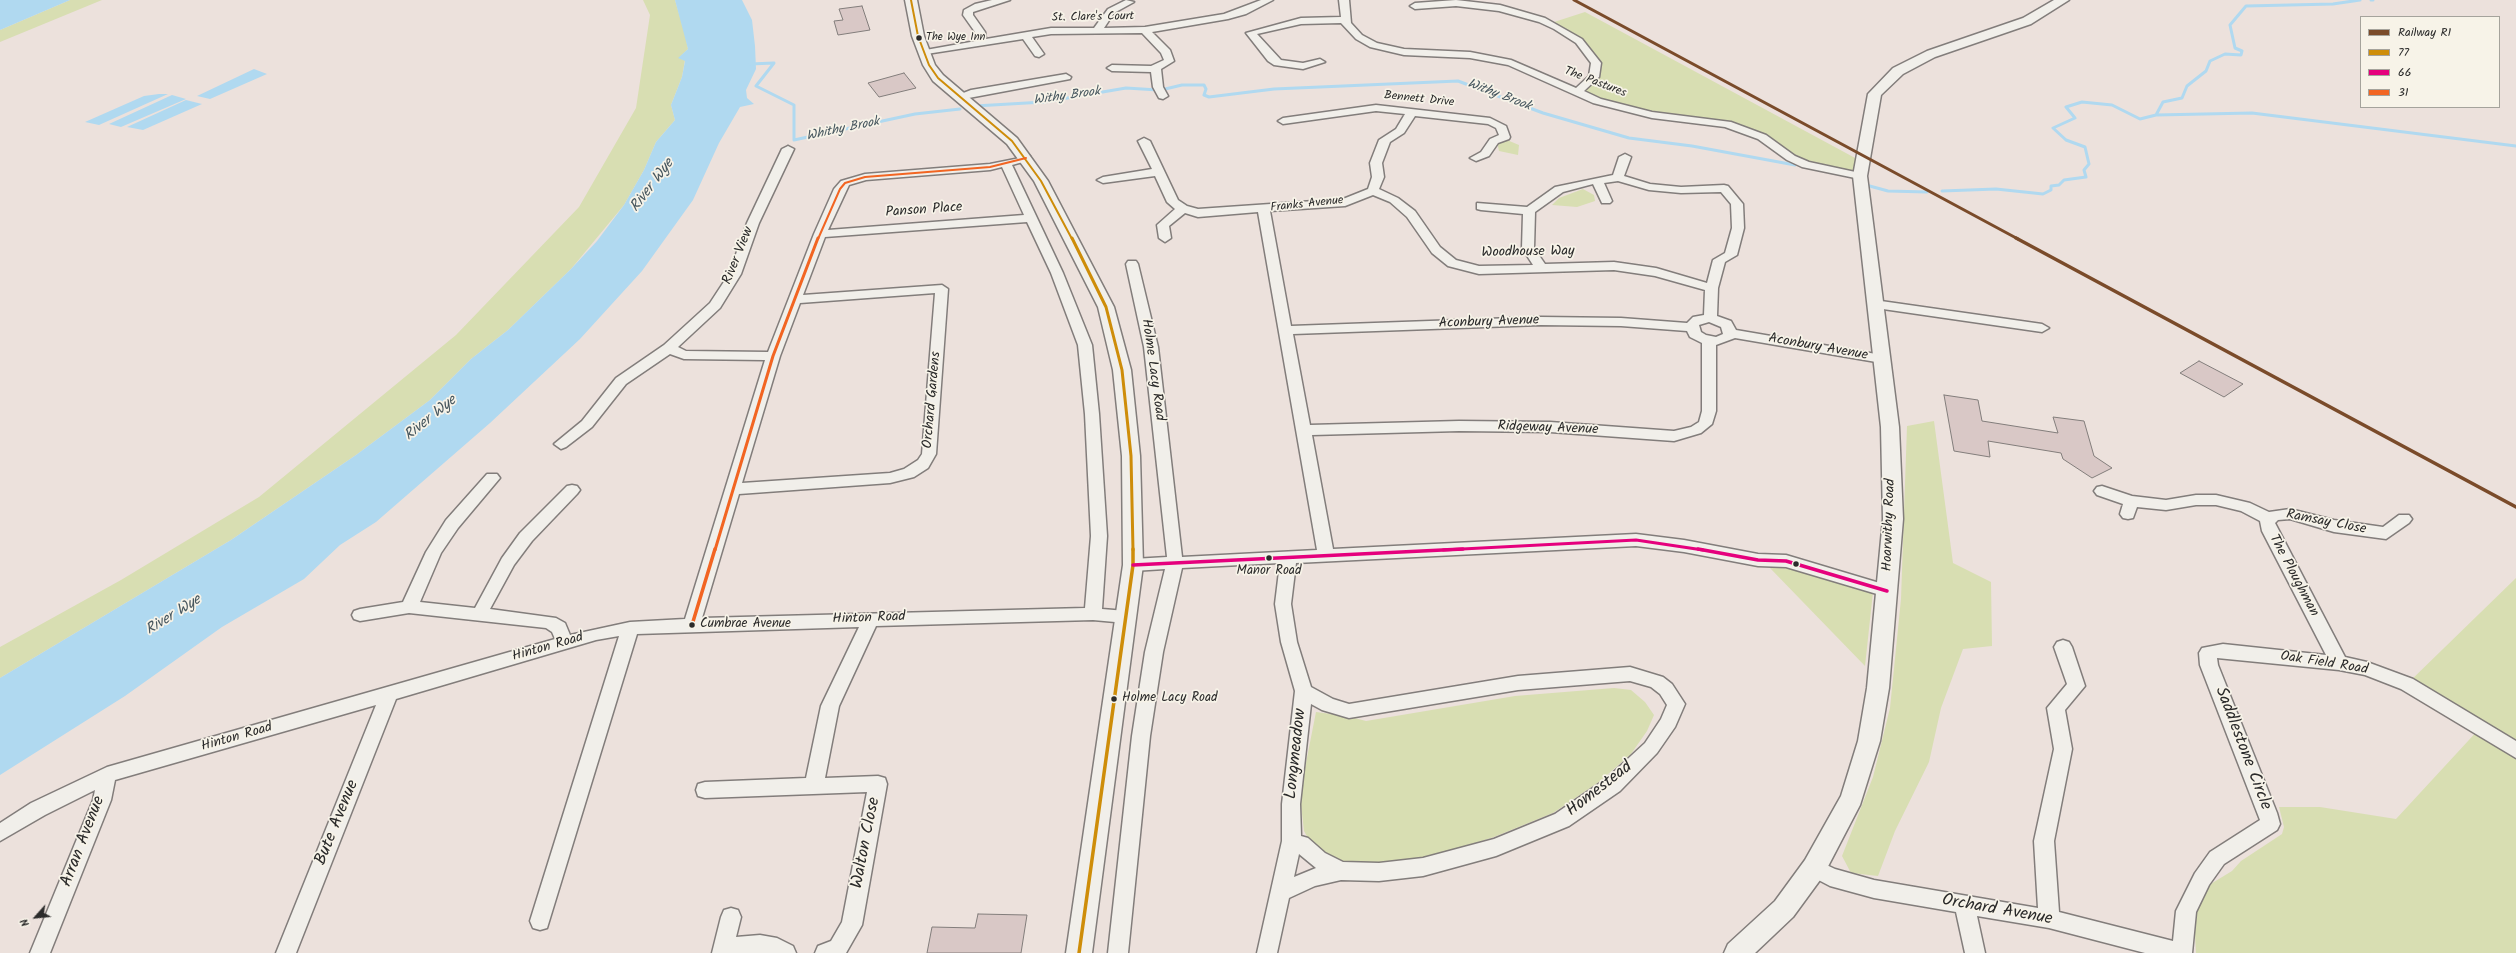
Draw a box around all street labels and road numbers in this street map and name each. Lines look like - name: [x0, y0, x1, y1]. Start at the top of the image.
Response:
- street label: St. Clare's Court: [1052, 10, 1134, 26]
- street label: The Pastures: [1562, 65, 1628, 101]
- street label: Bennett Drive: [1383, 89, 1455, 111]
- street label: Franks Avenue: [1270, 194, 1344, 216]
- street label: Panson Place: [885, 200, 963, 222]
- street label: River View: [720, 225, 758, 287]
- street label: Woodhouse Way: [1481, 244, 1575, 262]
- street label: Aconbury Avenue: [1438, 313, 1540, 333]
- street label: Holme Lacy Road: [1137, 318, 1167, 422]
- street label: Aconbury Avenue: [1767, 331, 1869, 365]
- street label: Orchard Gardens: [920, 351, 946, 449]
- street label: Ridgeway Avenue: [1497, 419, 1599, 439]
- street label: Hoarwithy Road: [1880, 478, 1900, 572]
- street label: Ramsay Close: [2285, 507, 2367, 539]
- street label: The Ploughman: [2264, 532, 2322, 620]
- street label: Hinton Road: [832, 609, 906, 629]
- street label: Hinton Road: [511, 630, 585, 666]
- street label: Oak Field Road: [2279, 649, 2369, 679]
- street label: Saddlestone Circle: [2209, 685, 2275, 813]
- street label: Longmeadow: [1282, 708, 1312, 800]
- street label: Hinton Road: [200, 720, 274, 756]
- street label: Homestead: [1563, 758, 1637, 822]
- street label: Bute Avenue: [312, 777, 364, 869]
- street label: Arran Avenue: [57, 794, 111, 890]
- street label: Walton Close: [848, 796, 886, 890]
- street label: Orchard Avenue: [1940, 891, 2054, 931]

